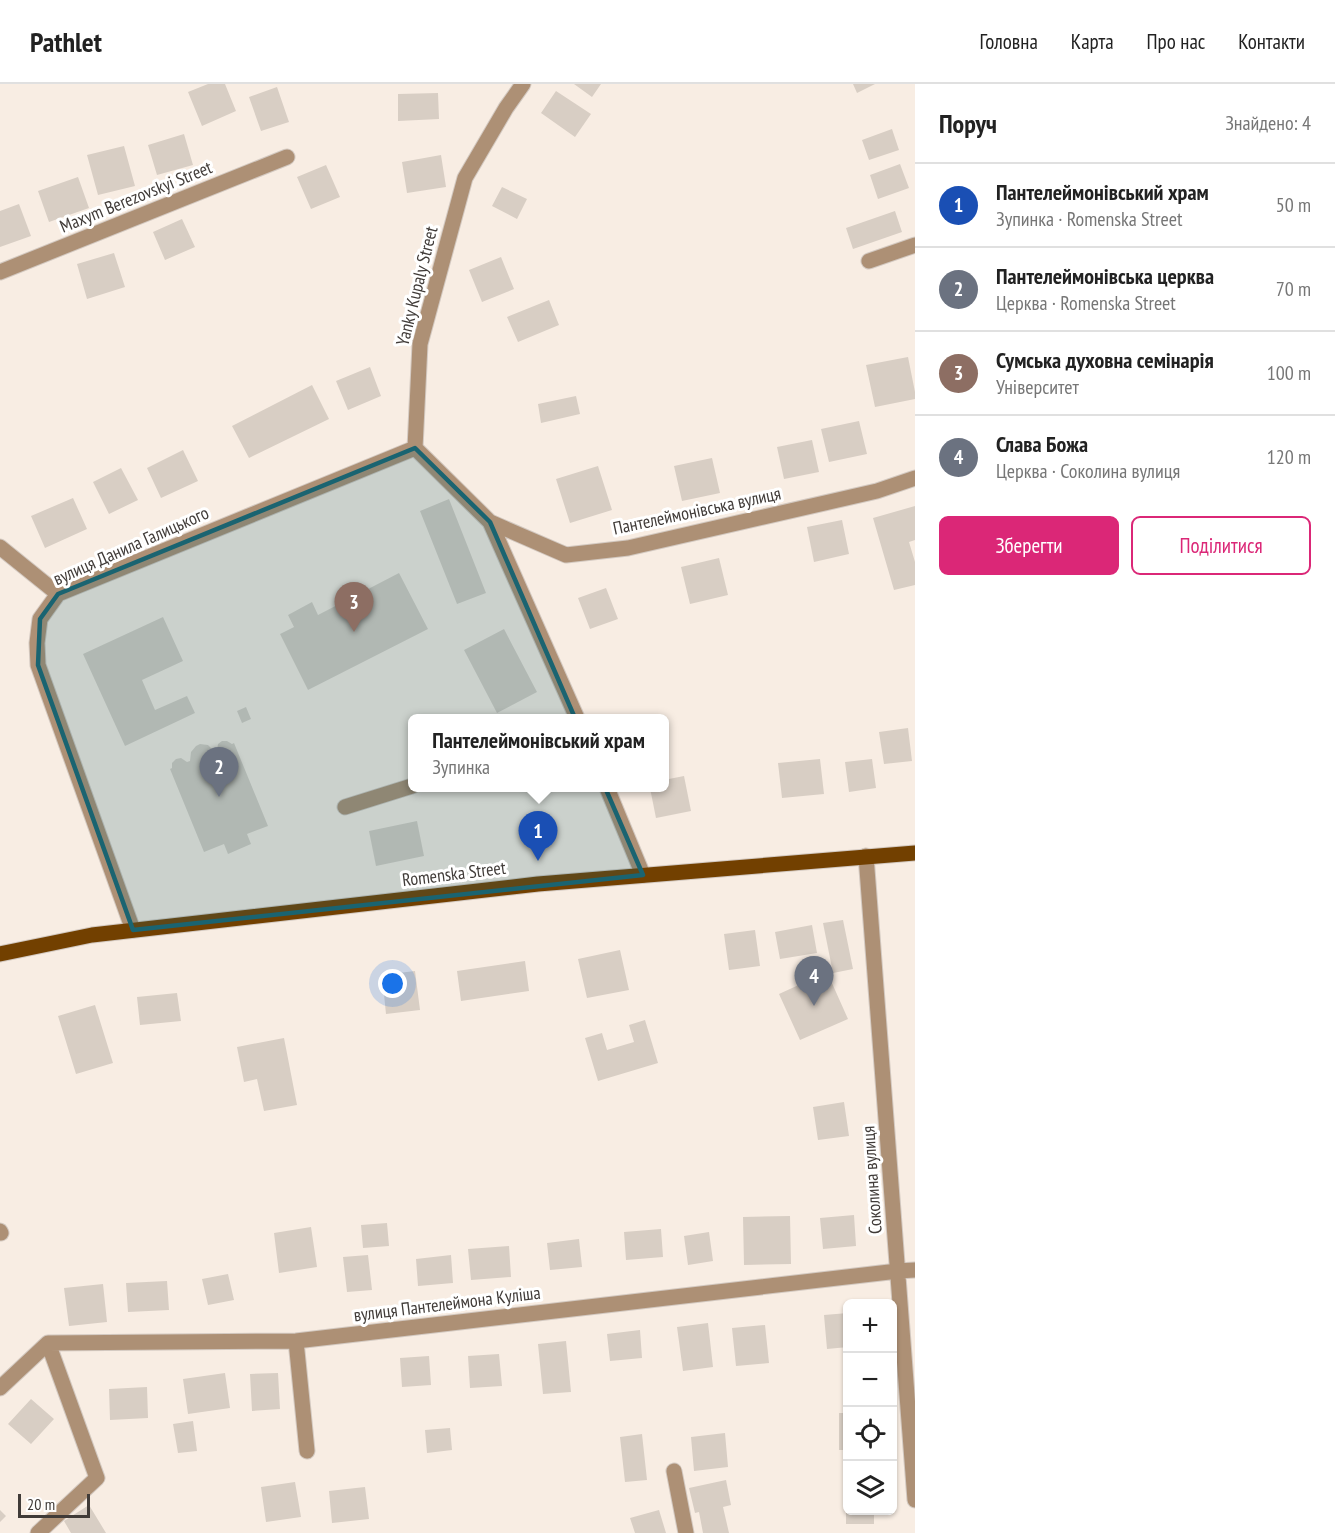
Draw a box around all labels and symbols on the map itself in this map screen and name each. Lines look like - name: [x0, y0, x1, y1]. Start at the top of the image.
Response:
- street label: Maxym Berezovskyi Street: [56, 155, 215, 238]
- street label: Yanky Kupaly Street: [391, 224, 442, 348]
- street label: Пантелеймонівська вулиця: [611, 481, 783, 540]
- street label: вулиця Данила Галицького: [49, 501, 212, 590]
- pin: 3: [334, 582, 374, 632]
- pin: 2: [200, 748, 238, 797]
- pin: 1: [518, 812, 558, 861]
- street label: Romenska Street: [401, 856, 507, 891]
- pin: 4: [794, 956, 834, 1006]
- your location: [378, 969, 407, 998]
- street label: Соколина вулиця: [856, 1125, 887, 1235]
- street label: вулиця Пантелеймона Куліша: [352, 1281, 542, 1326]
- scale bar: [18, 1491, 90, 1518]

